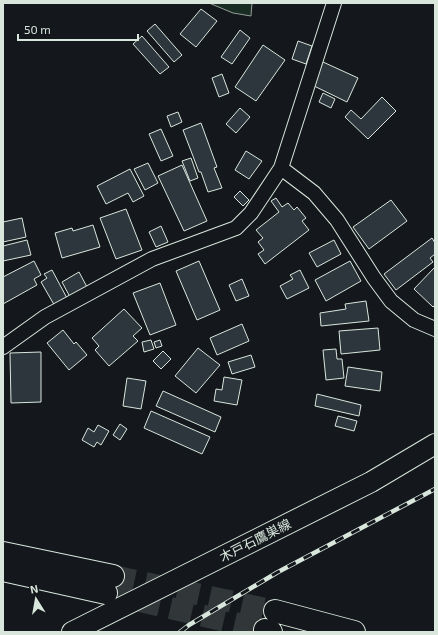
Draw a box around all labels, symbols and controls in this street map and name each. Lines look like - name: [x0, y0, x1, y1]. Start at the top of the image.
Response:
- scale bar: [18, 16, 138, 42]
- text: 50 m: [24, 22, 51, 36]
- street label: 木戸石鷹巣線: [217, 515, 293, 565]
- north arrow: [16, 579, 56, 619]
- text: N: [29, 582, 39, 596]

